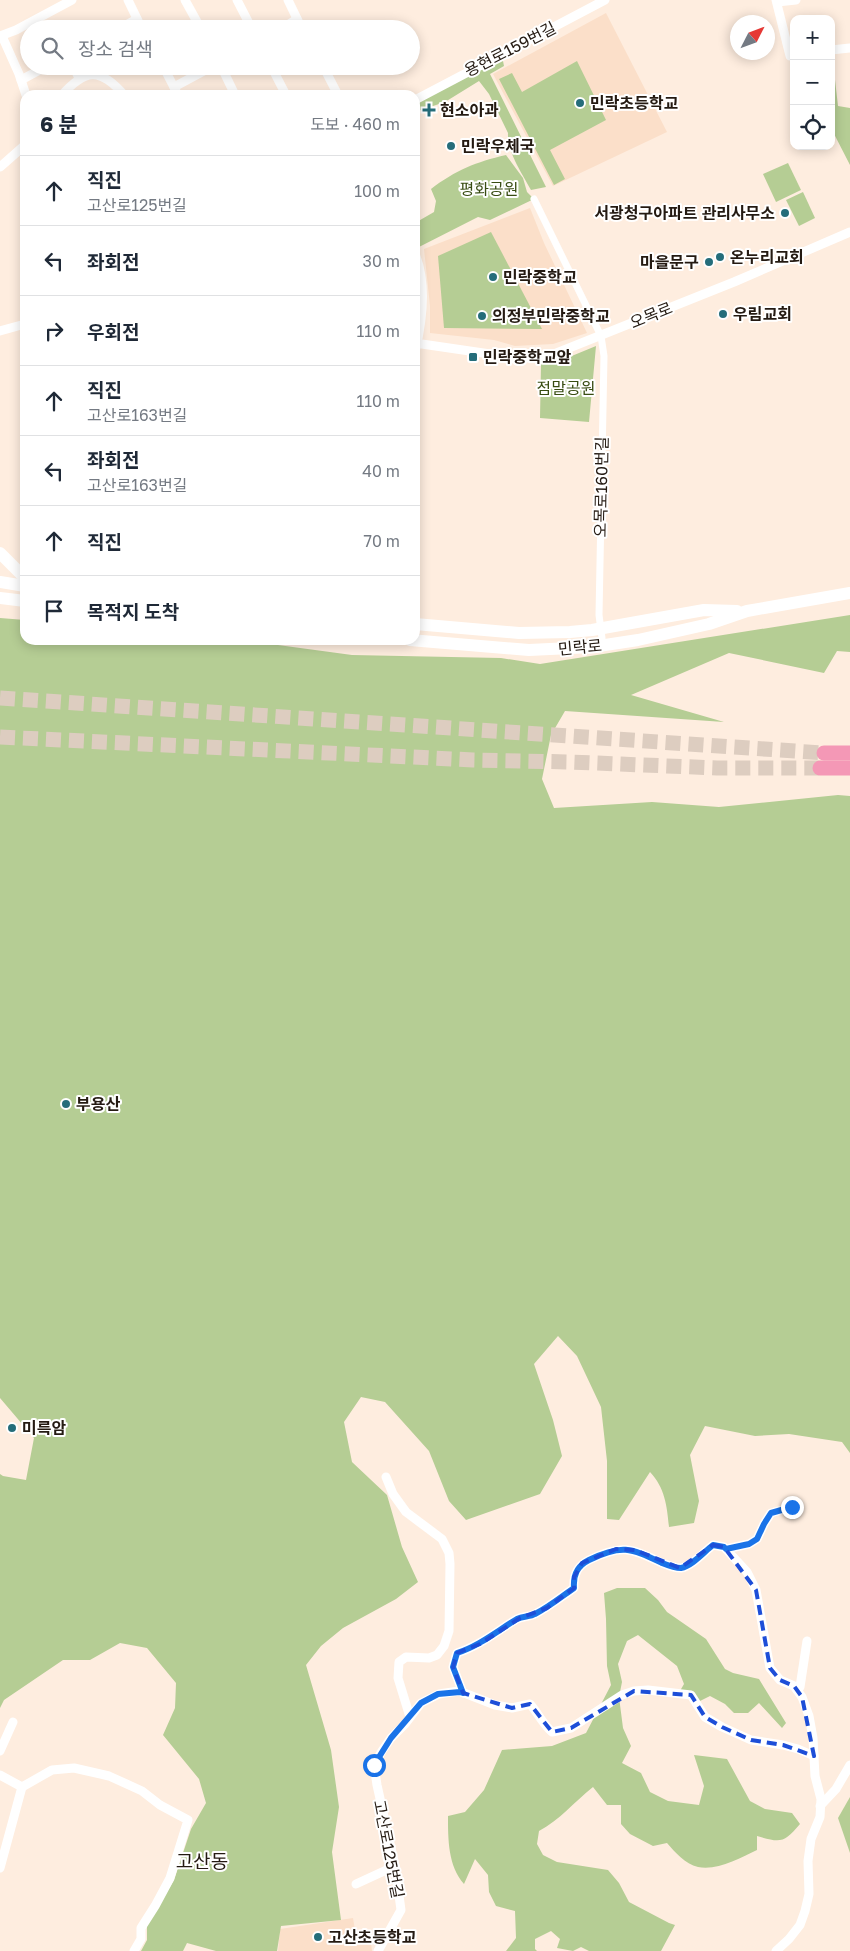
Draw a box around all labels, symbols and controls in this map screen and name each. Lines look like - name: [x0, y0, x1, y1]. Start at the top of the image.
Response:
- north arrow: [730, 15, 775, 60]
- map controls: [790, 15, 835, 150]
- button: +: [790, 15, 835, 60]
- street label: 용현로159번길: [461, 17, 559, 81]
- search box: [20, 20, 420, 75]
- icon: search: [38, 34, 66, 62]
- text: 장소 검색: [78, 37, 153, 60]
- button: −: [790, 60, 835, 105]
- place label: 민락초등학교: [590, 93, 679, 113]
- marker: 민락초등학교: [574, 97, 586, 109]
- place label: 현소아과: [440, 100, 499, 120]
- marker: 현소아과: [422, 103, 436, 117]
- button: locate: [790, 105, 835, 150]
- text: 6 분: [40, 111, 78, 137]
- text: 도보 · 460 m: [310, 114, 400, 134]
- place label: 민락우체국: [461, 136, 535, 156]
- marker: 민락우체국: [445, 140, 457, 152]
- text: 직진: [87, 168, 122, 191]
- icon: ahead: [40, 177, 68, 205]
- park label: 평화공원: [460, 179, 518, 199]
- text: 100 m: [354, 181, 400, 201]
- text: 고산로125번길: [87, 195, 187, 215]
- place label: 서광청구아파트 관리사무소: [594, 203, 775, 223]
- marker: 서광청구아파트 관리사무소: [779, 207, 791, 219]
- icon: left: [40, 247, 68, 275]
- place label: 온누리교회: [730, 247, 804, 267]
- text: 좌회전: [87, 250, 139, 273]
- text: 30 m: [363, 251, 400, 271]
- marker: 온누리교회: [714, 251, 726, 263]
- place label: 마을문구: [640, 252, 699, 272]
- marker: 마을문구: [703, 256, 715, 268]
- place label: 민락중학교: [503, 267, 577, 287]
- marker: 민락중학교: [487, 271, 499, 283]
- street label: 오목로: [627, 297, 675, 333]
- place label: 우림교회: [733, 304, 792, 324]
- place label: 의정부민락중학교: [492, 306, 610, 326]
- marker: 우림교회: [717, 308, 729, 320]
- marker: 의정부민락중학교: [476, 310, 488, 322]
- icon: right: [40, 317, 68, 345]
- text: 우회전: [87, 320, 139, 343]
- text: 110 m: [356, 321, 400, 341]
- place label: 민락중학교앞: [483, 347, 572, 367]
- marker: 민락중학교앞: [467, 351, 479, 363]
- text: 직진: [87, 378, 122, 401]
- park label: 점말공원: [537, 378, 595, 398]
- icon: ahead: [40, 387, 68, 415]
- text: 110 m: [356, 391, 400, 411]
- text: 고산로163번길: [87, 405, 187, 425]
- street label: 오목로160번길: [590, 436, 612, 538]
- text: 좌회전: [87, 448, 139, 471]
- icon: left: [40, 457, 68, 485]
- text: 40 m: [362, 461, 400, 481]
- text: 고산로163번길: [87, 475, 187, 495]
- icon: ahead: [40, 527, 68, 555]
- text: 직진: [87, 530, 122, 553]
- text: 70 m: [363, 531, 400, 551]
- icon: arrive: [40, 597, 68, 625]
- text: 목적지 도착: [87, 600, 179, 623]
- street label: 민락로: [557, 635, 603, 659]
- place label: 부용산: [76, 1094, 120, 1114]
- marker: 부용산: [60, 1098, 72, 1110]
- place label: 미륵암: [22, 1418, 66, 1438]
- marker: 미륵암: [6, 1422, 18, 1434]
- route end: [781, 1496, 804, 1519]
- route start: [363, 1754, 386, 1777]
- street label: 고산로125번길: [370, 1798, 408, 1900]
- district label: 고산동: [176, 1849, 228, 1872]
- place label: 고산초등학교: [328, 1927, 417, 1947]
- marker: 고산초등학교: [312, 1931, 324, 1943]

